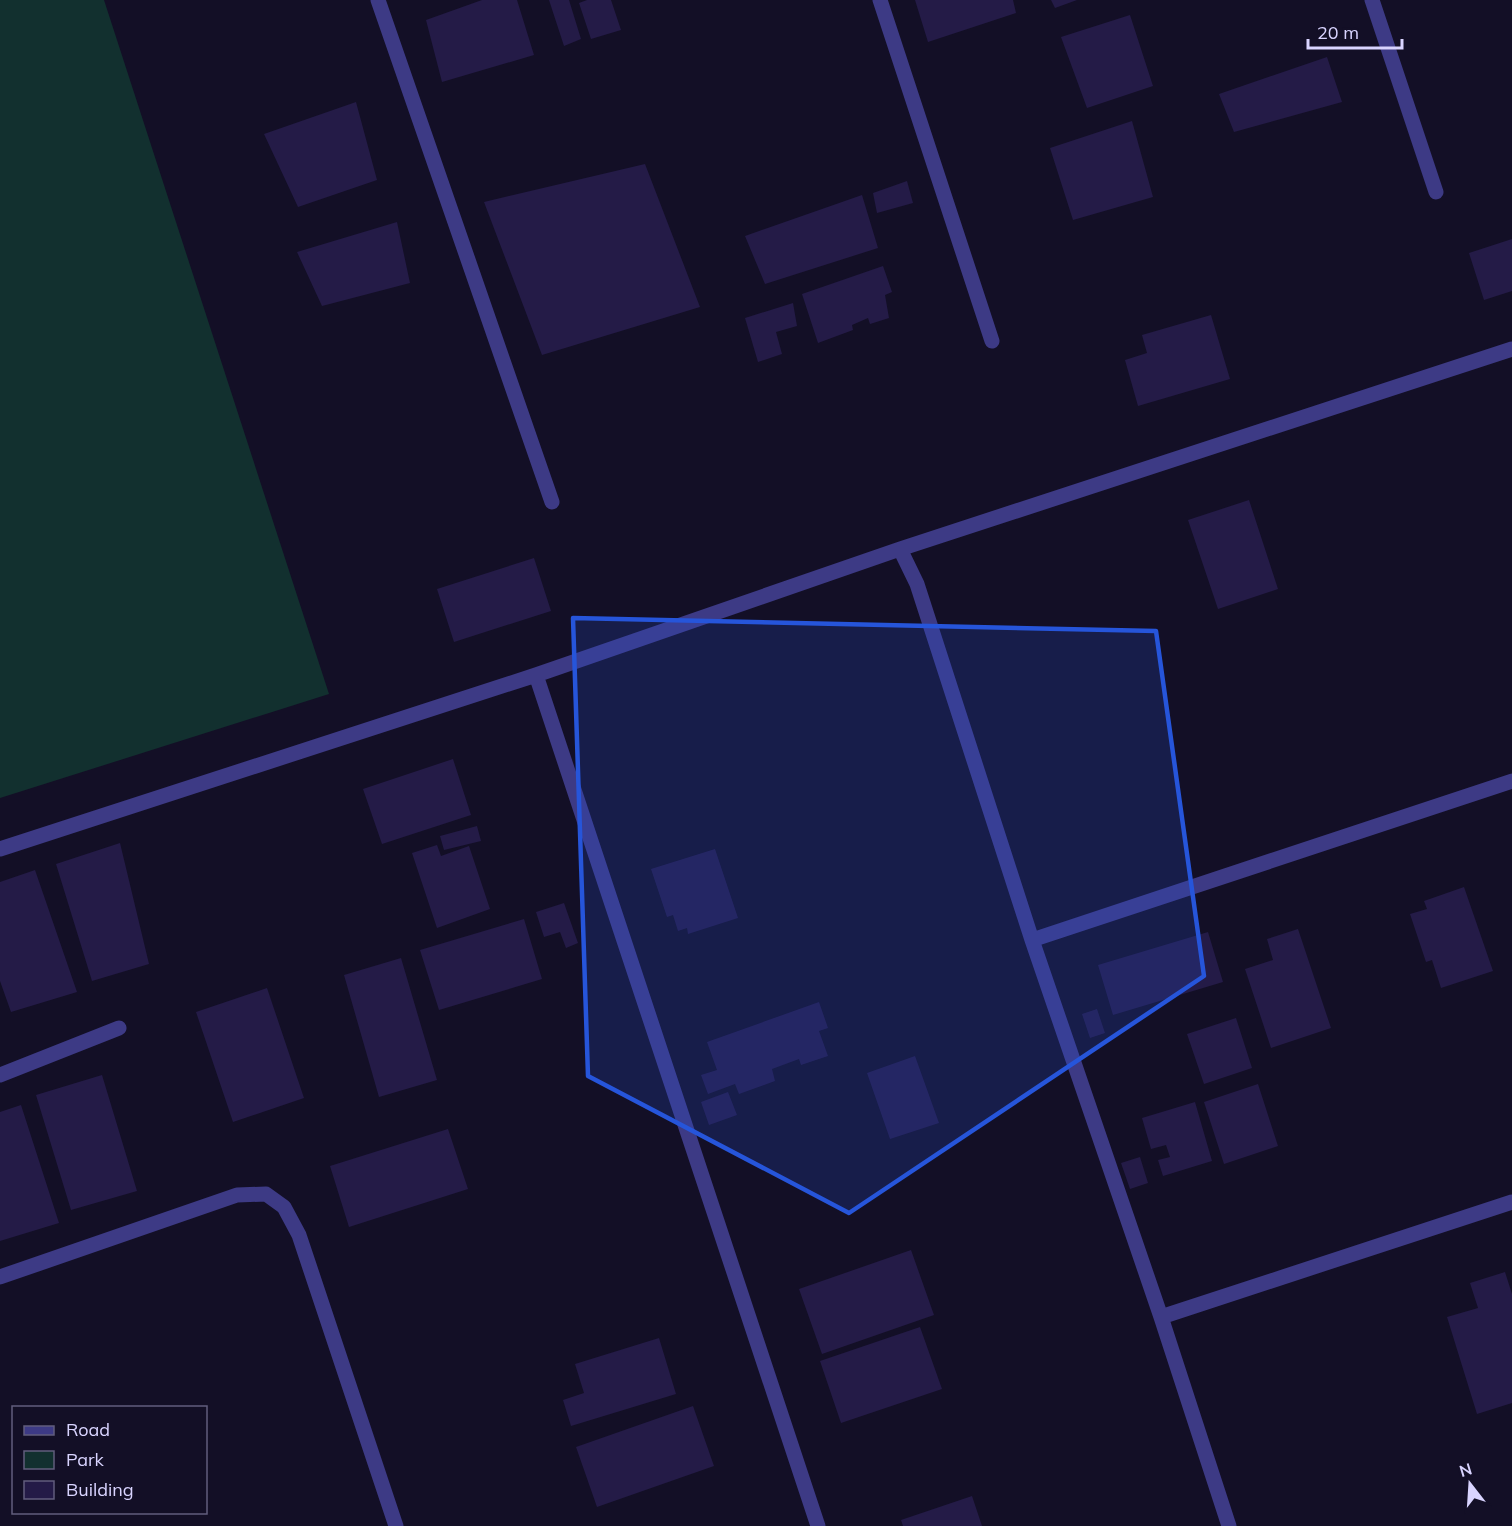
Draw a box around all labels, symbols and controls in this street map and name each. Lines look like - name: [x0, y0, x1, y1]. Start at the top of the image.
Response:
- scale bar: [1308, 12, 1402, 50]
- text: 20 m: [1317, 21, 1359, 44]
- legend: [12, 1406, 207, 1514]
- text: Road: [66, 1418, 110, 1441]
- text: Park: [66, 1448, 105, 1471]
- north arrow: [1440, 1454, 1500, 1514]
- text: N: [1457, 1458, 1474, 1481]
- text: Building: [66, 1478, 134, 1501]

